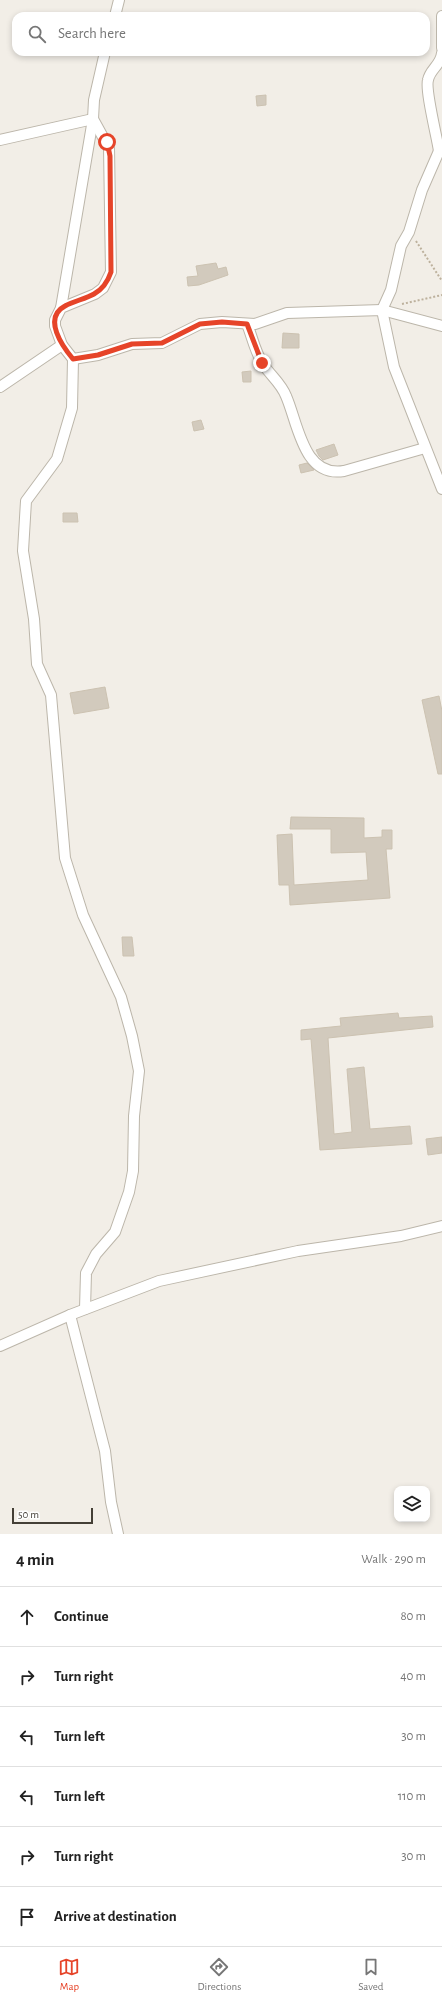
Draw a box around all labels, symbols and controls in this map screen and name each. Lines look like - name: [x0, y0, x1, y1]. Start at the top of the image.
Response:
- search box: [12, 12, 430, 56]
- icon: search: [26, 23, 48, 45]
- text: Search here: [58, 26, 126, 41]
- route start: [98, 133, 116, 151]
- route end: [253, 354, 271, 372]
- map controls: [394, 1486, 430, 1522]
- button: layers: [394, 1486, 430, 1522]
- scale bar: [12, 1506, 93, 1525]
- text: 50 m: [18, 1509, 39, 1520]
- text: 4 min: [16, 1551, 54, 1568]
- text: Walk · 290 m: [361, 1553, 426, 1566]
- icon: ahead: [16, 1606, 38, 1628]
- text: Continue: [54, 1609, 109, 1624]
- text: 80 m: [400, 1610, 426, 1623]
- icon: right: [16, 1666, 38, 1688]
- text: Turn right: [54, 1669, 113, 1684]
- text: 40 m: [400, 1670, 426, 1683]
- icon: left: [16, 1726, 38, 1748]
- text: Turn left: [54, 1729, 105, 1744]
- text: 30 m: [401, 1730, 426, 1743]
- icon: left: [16, 1786, 38, 1808]
- text: Turn left: [54, 1789, 105, 1804]
- text: 110 m: [398, 1790, 426, 1803]
- icon: right: [16, 1846, 38, 1868]
- text: Turn right: [54, 1849, 113, 1864]
- text: 30 m: [401, 1850, 426, 1863]
- icon: arrive: [16, 1906, 38, 1928]
- text: Arrive at destination: [54, 1909, 177, 1924]
- tab: Map: [58, 1956, 80, 1993]
- tab: Directions: [197, 1956, 241, 1993]
- tab: Saved: [358, 1956, 383, 1993]

